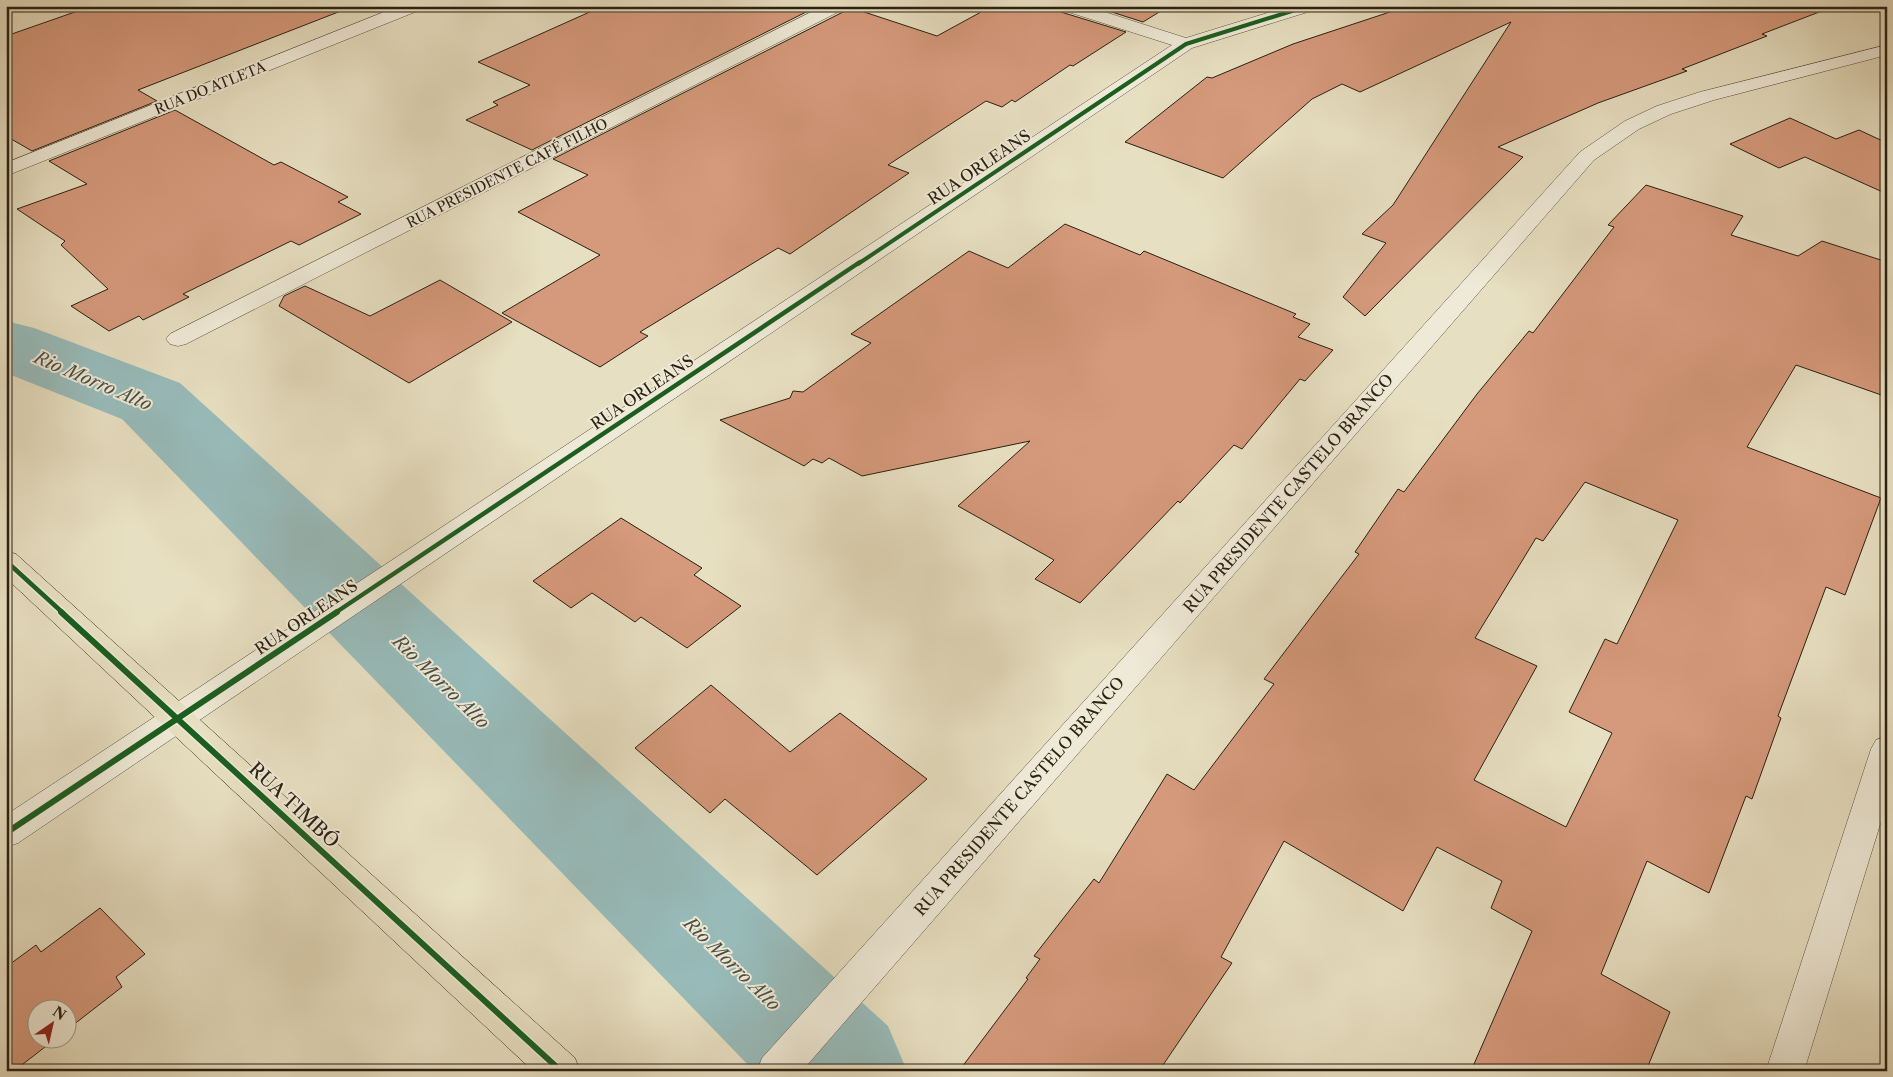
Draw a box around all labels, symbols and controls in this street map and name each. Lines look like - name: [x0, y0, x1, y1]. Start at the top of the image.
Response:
- street label: RUA DO ATLETA: [152, 57, 269, 119]
- street label: RUA PRESIDENTE CAFÉ FILHO: [403, 114, 611, 232]
- street label: RUA ORLEANS: [924, 125, 1034, 209]
- water label: Rio Morro Alto: [29, 346, 155, 416]
- street label: RUA ORLEANS: [587, 350, 697, 434]
- street label: RUA PRESIDENTE CASTELO BRANCO: [1179, 369, 1397, 617]
- street label: RUA ORLEANS: [251, 575, 361, 659]
- water label: Rio Morro Alto: [387, 629, 494, 733]
- street label: RUA PRESIDENTE CASTELO BRANCO: [910, 672, 1128, 920]
- street label: RUA TIMBÓ: [244, 757, 344, 853]
- water label: Rio Morro Alto: [678, 911, 785, 1015]
- north arrow: [28, 1000, 78, 1050]
- text: N: [49, 1002, 69, 1024]

